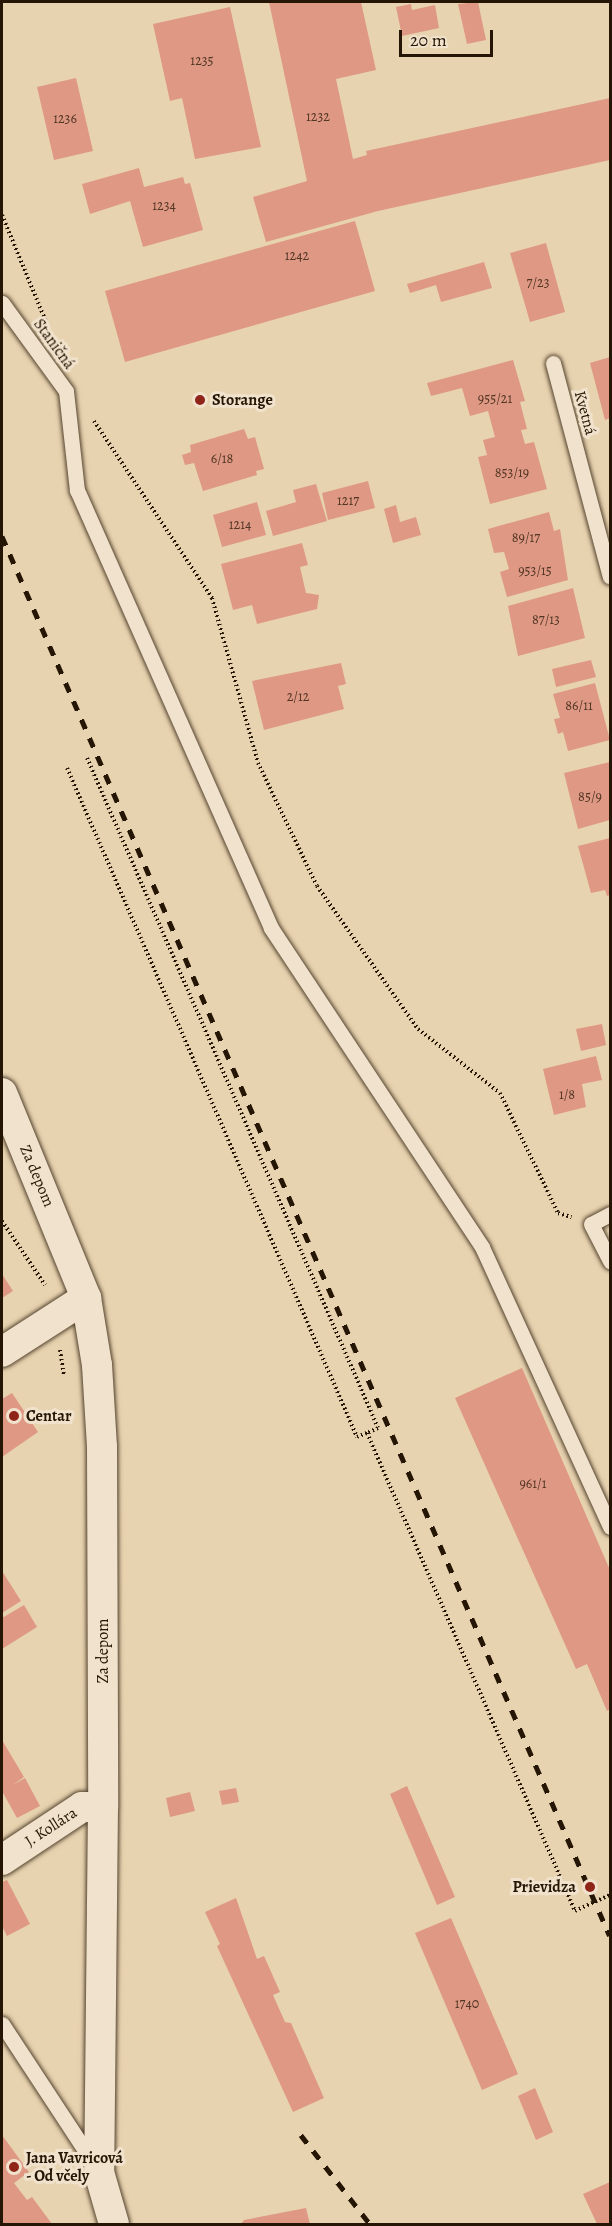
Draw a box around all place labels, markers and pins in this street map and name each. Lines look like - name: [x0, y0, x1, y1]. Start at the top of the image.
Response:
- place label: Storange: [212, 390, 273, 410]
- marker: Storange: [193, 393, 207, 407]
- place label: Centar: [26, 1406, 72, 1426]
- marker: Centar: [7, 1409, 21, 1423]
- place label: Prievidza: [512, 1877, 576, 1897]
- marker: Prievidza: [581, 1878, 599, 1896]
- place label: Jana Vavricová - Od včely: [26, 2148, 123, 2186]
- marker: Jana Vavricová - Od včely: [7, 2160, 21, 2174]

